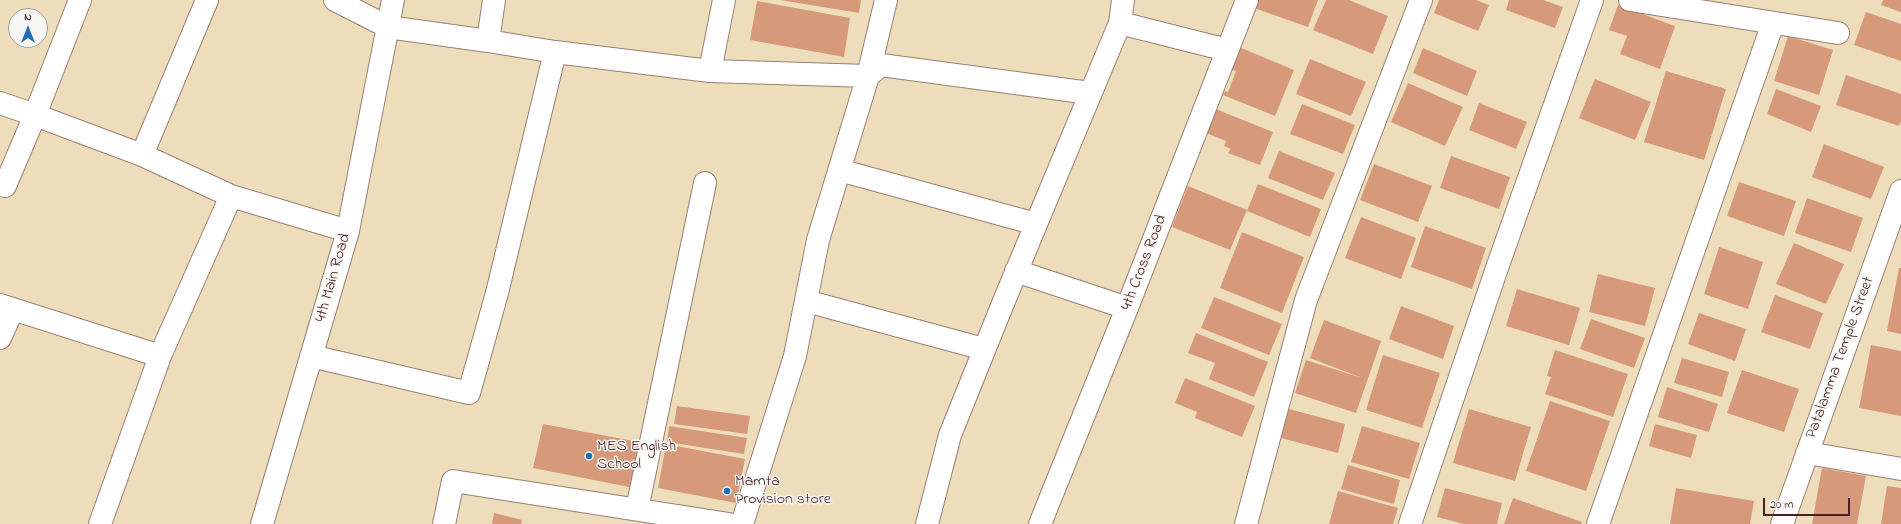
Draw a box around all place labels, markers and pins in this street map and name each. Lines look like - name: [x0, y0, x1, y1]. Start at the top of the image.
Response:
- place label: MES English School: [597, 437, 676, 475]
- marker: MES English School: [584, 451, 594, 461]
- place label: Mamta Provision store: [735, 472, 831, 510]
- marker: Mamta Provision store: [722, 486, 732, 496]

